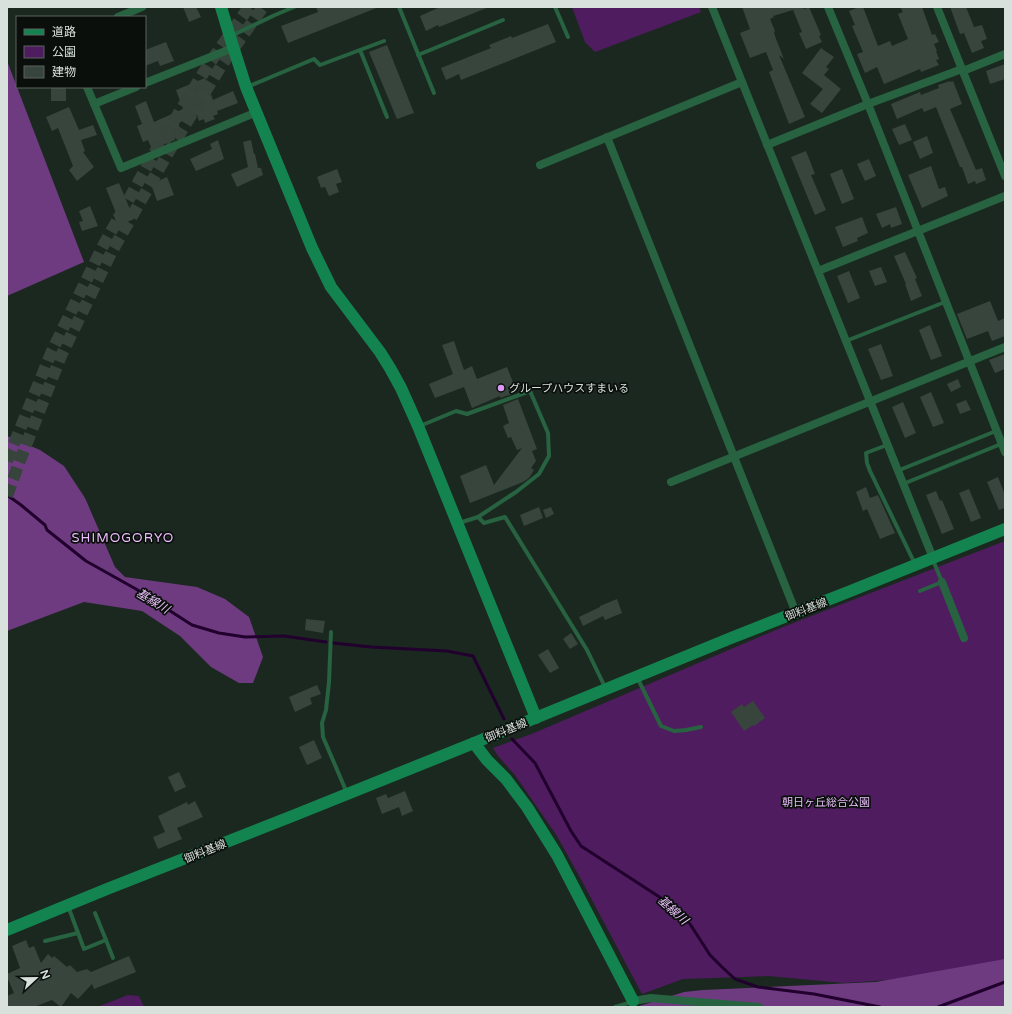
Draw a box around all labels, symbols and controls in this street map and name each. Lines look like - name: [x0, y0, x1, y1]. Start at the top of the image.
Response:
- legend: [16, 16, 146, 88]
- text: 道路: [52, 25, 76, 39]
- text: 公園: [52, 45, 76, 59]
- text: 建物: [52, 65, 76, 79]
- place label: グループハウスすまいる: [509, 382, 629, 395]
- marker: グループハウスすまいる: [496, 383, 506, 393]
- district label: SHIMOGORYO: [72, 530, 174, 546]
- water label: 基線川: [134, 586, 174, 617]
- street label: 御料基線: [782, 596, 829, 624]
- street label: 御料基線: [482, 716, 529, 745]
- park label: 朝日ヶ丘総合公園: [782, 796, 870, 809]
- street label: 御料基線: [181, 837, 228, 866]
- water label: 基線川: [655, 893, 693, 929]
- north arrow: [16, 958, 56, 998]
- text: N: [37, 968, 52, 981]

